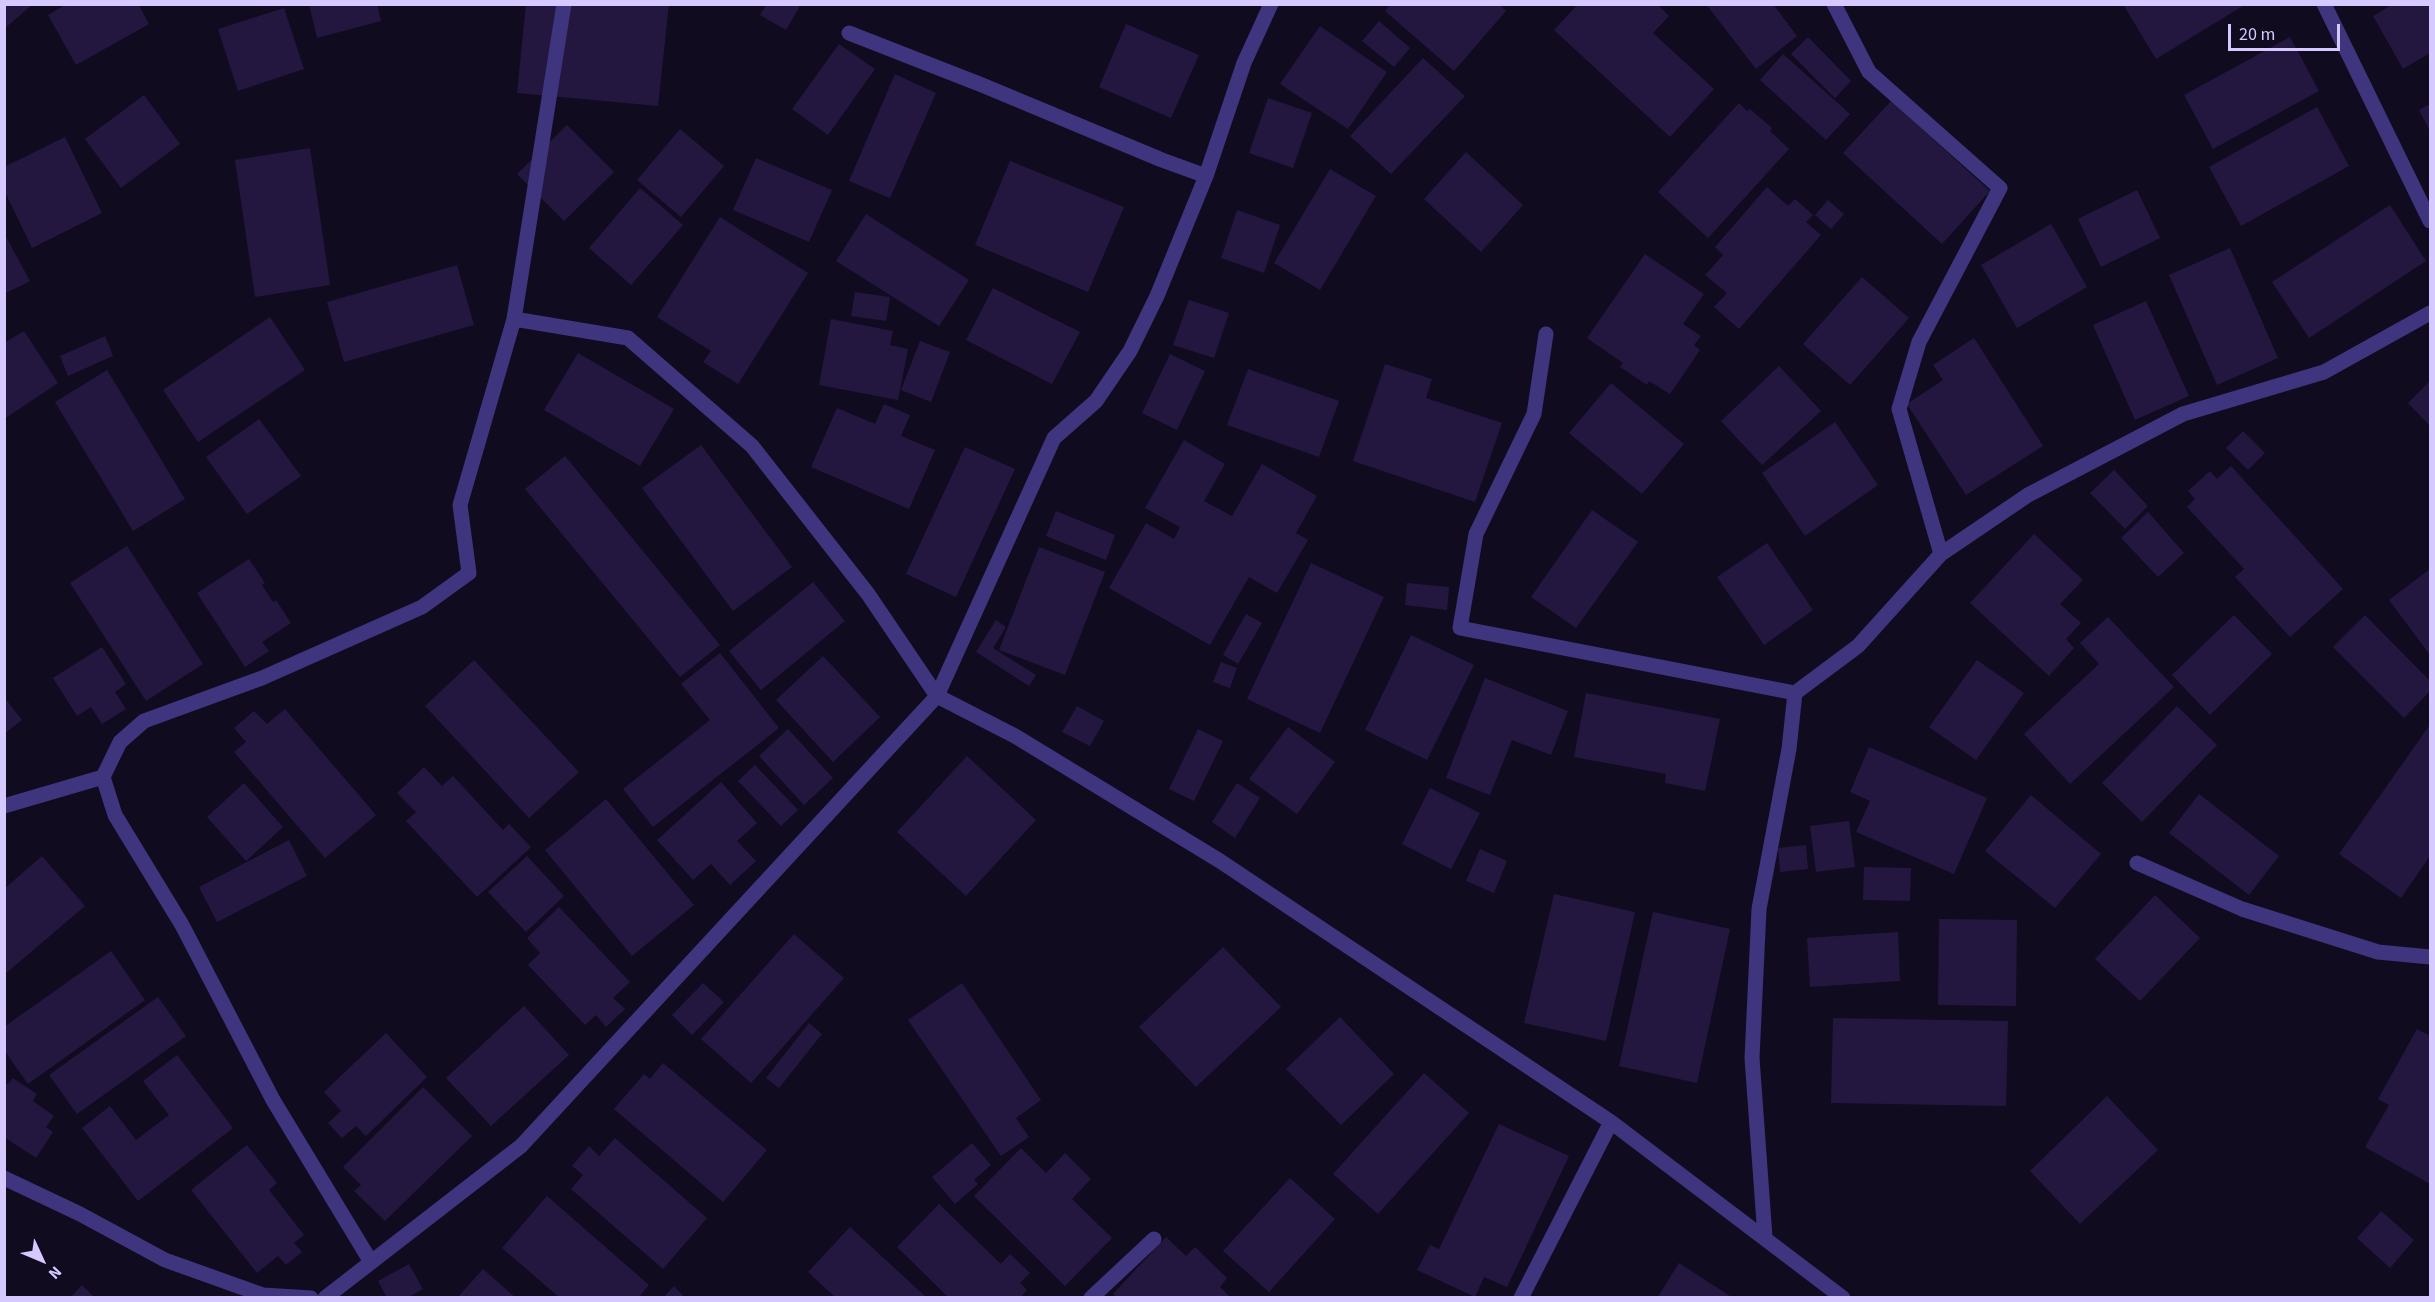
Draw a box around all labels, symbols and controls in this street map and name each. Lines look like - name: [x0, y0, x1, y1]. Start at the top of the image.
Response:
- scale bar: [2231, 12, 2344, 50]
- text: 20 m: [2239, 22, 2275, 47]
- north arrow: [12, 1230, 72, 1290]
- text: N: [43, 1261, 67, 1284]

